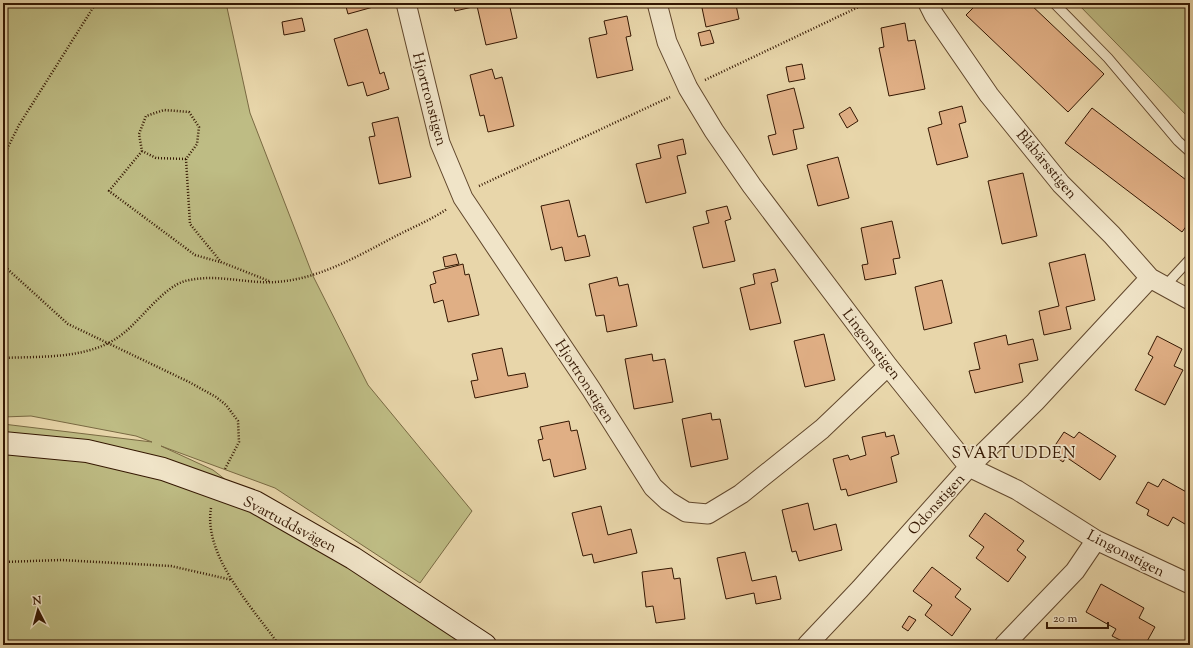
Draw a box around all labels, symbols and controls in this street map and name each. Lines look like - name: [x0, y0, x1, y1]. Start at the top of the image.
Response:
- street label: Hjortronstigen: [406, 50, 451, 149]
- street label: Blåbärsstigen: [1010, 126, 1081, 204]
- street label: Lingonstigen: [836, 305, 905, 385]
- street label: Hjortronstigen: [549, 336, 619, 428]
- district label: SVARTUDDEN: [951, 443, 1077, 466]
- street label: Odonstigen: [904, 469, 971, 540]
- street label: Svartuddsvägen: [239, 492, 340, 559]
- street label: Lingonstigen: [1083, 526, 1168, 583]
- north arrow: [18, 590, 58, 630]
- text: N: [31, 593, 42, 610]
- scale bar: [1047, 604, 1108, 630]
- text: 20 m: [1053, 610, 1078, 628]

